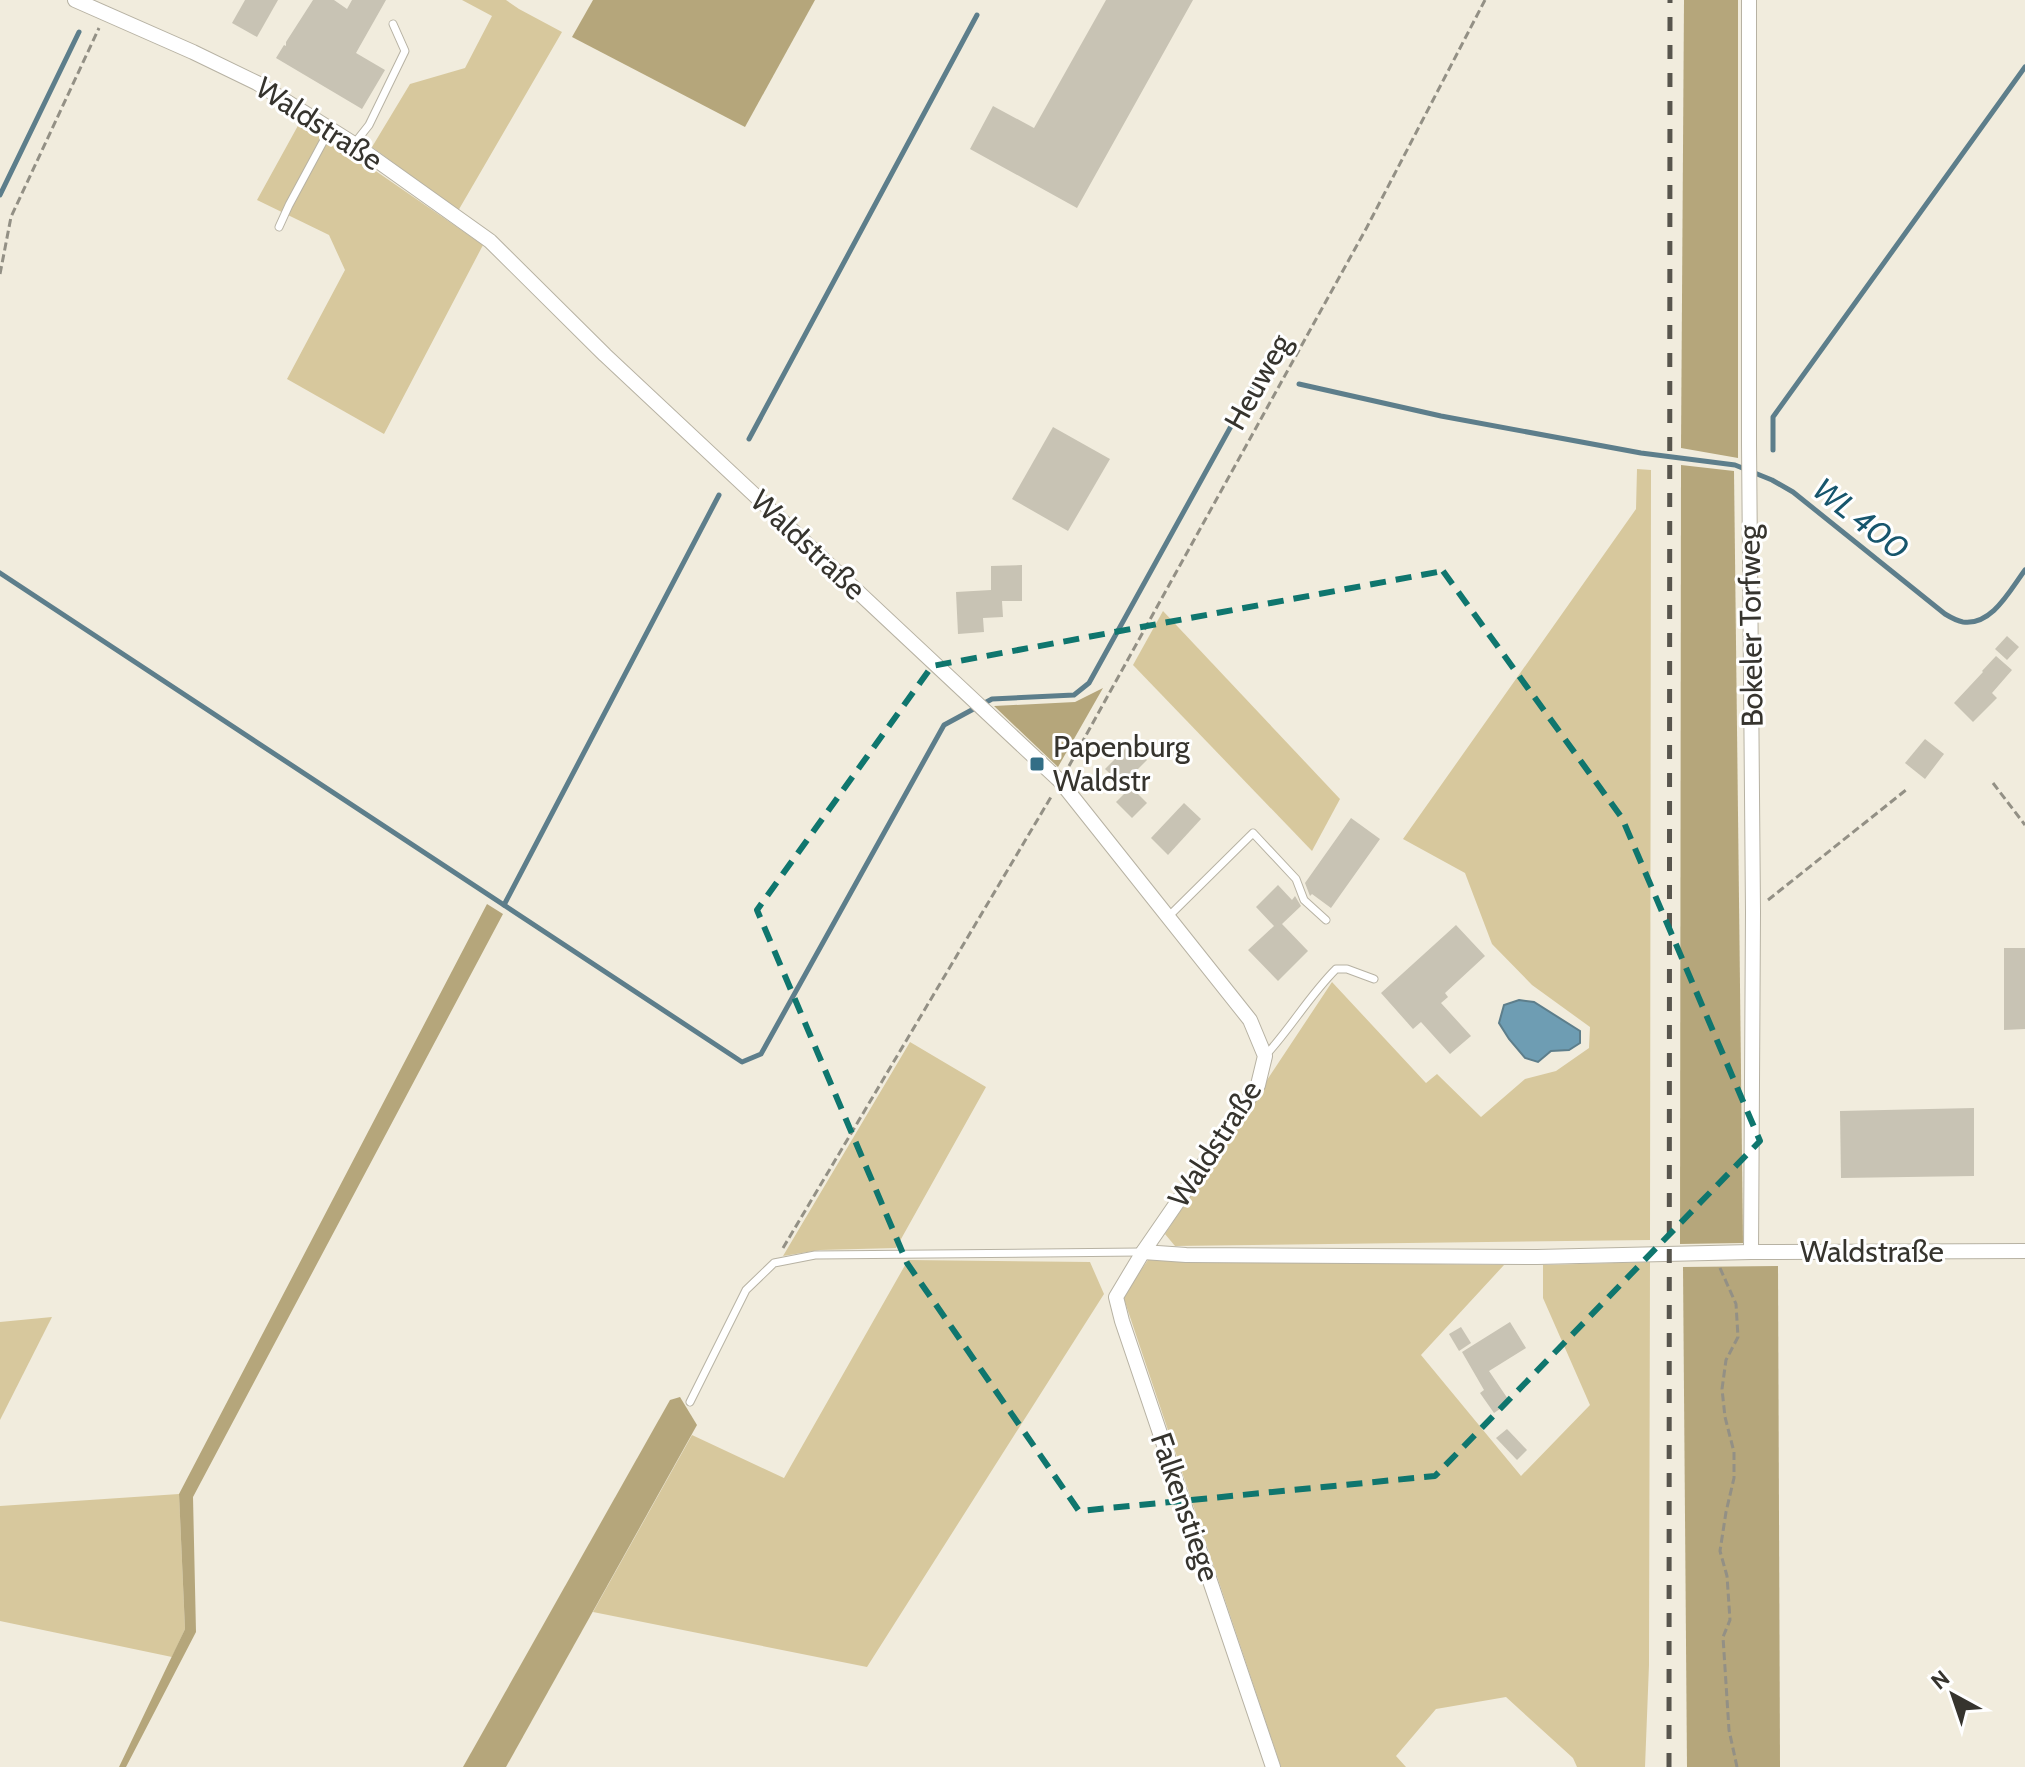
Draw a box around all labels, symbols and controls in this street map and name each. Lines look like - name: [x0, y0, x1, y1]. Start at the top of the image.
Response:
- street label: Waldstraße: [249, 69, 390, 178]
- street label: Heuweg: [1216, 326, 1299, 436]
- water label: WL 400: [1806, 469, 1917, 568]
- street label: Waldstraße: [743, 482, 874, 607]
- street label: Bokeler Torfweg: [1730, 523, 1771, 728]
- place label: Papenburg Waldstr: [1053, 728, 1191, 799]
- marker: Papenburg Waldstr: [1028, 755, 1046, 773]
- street label: Waldstraße: [1160, 1073, 1269, 1214]
- street label: Waldstraße: [1800, 1233, 1944, 1270]
- street label: Falkenstiege: [1143, 1428, 1228, 1586]
- north arrow: [1913, 1655, 1993, 1735]
- text: N: [1926, 1665, 1955, 1695]

